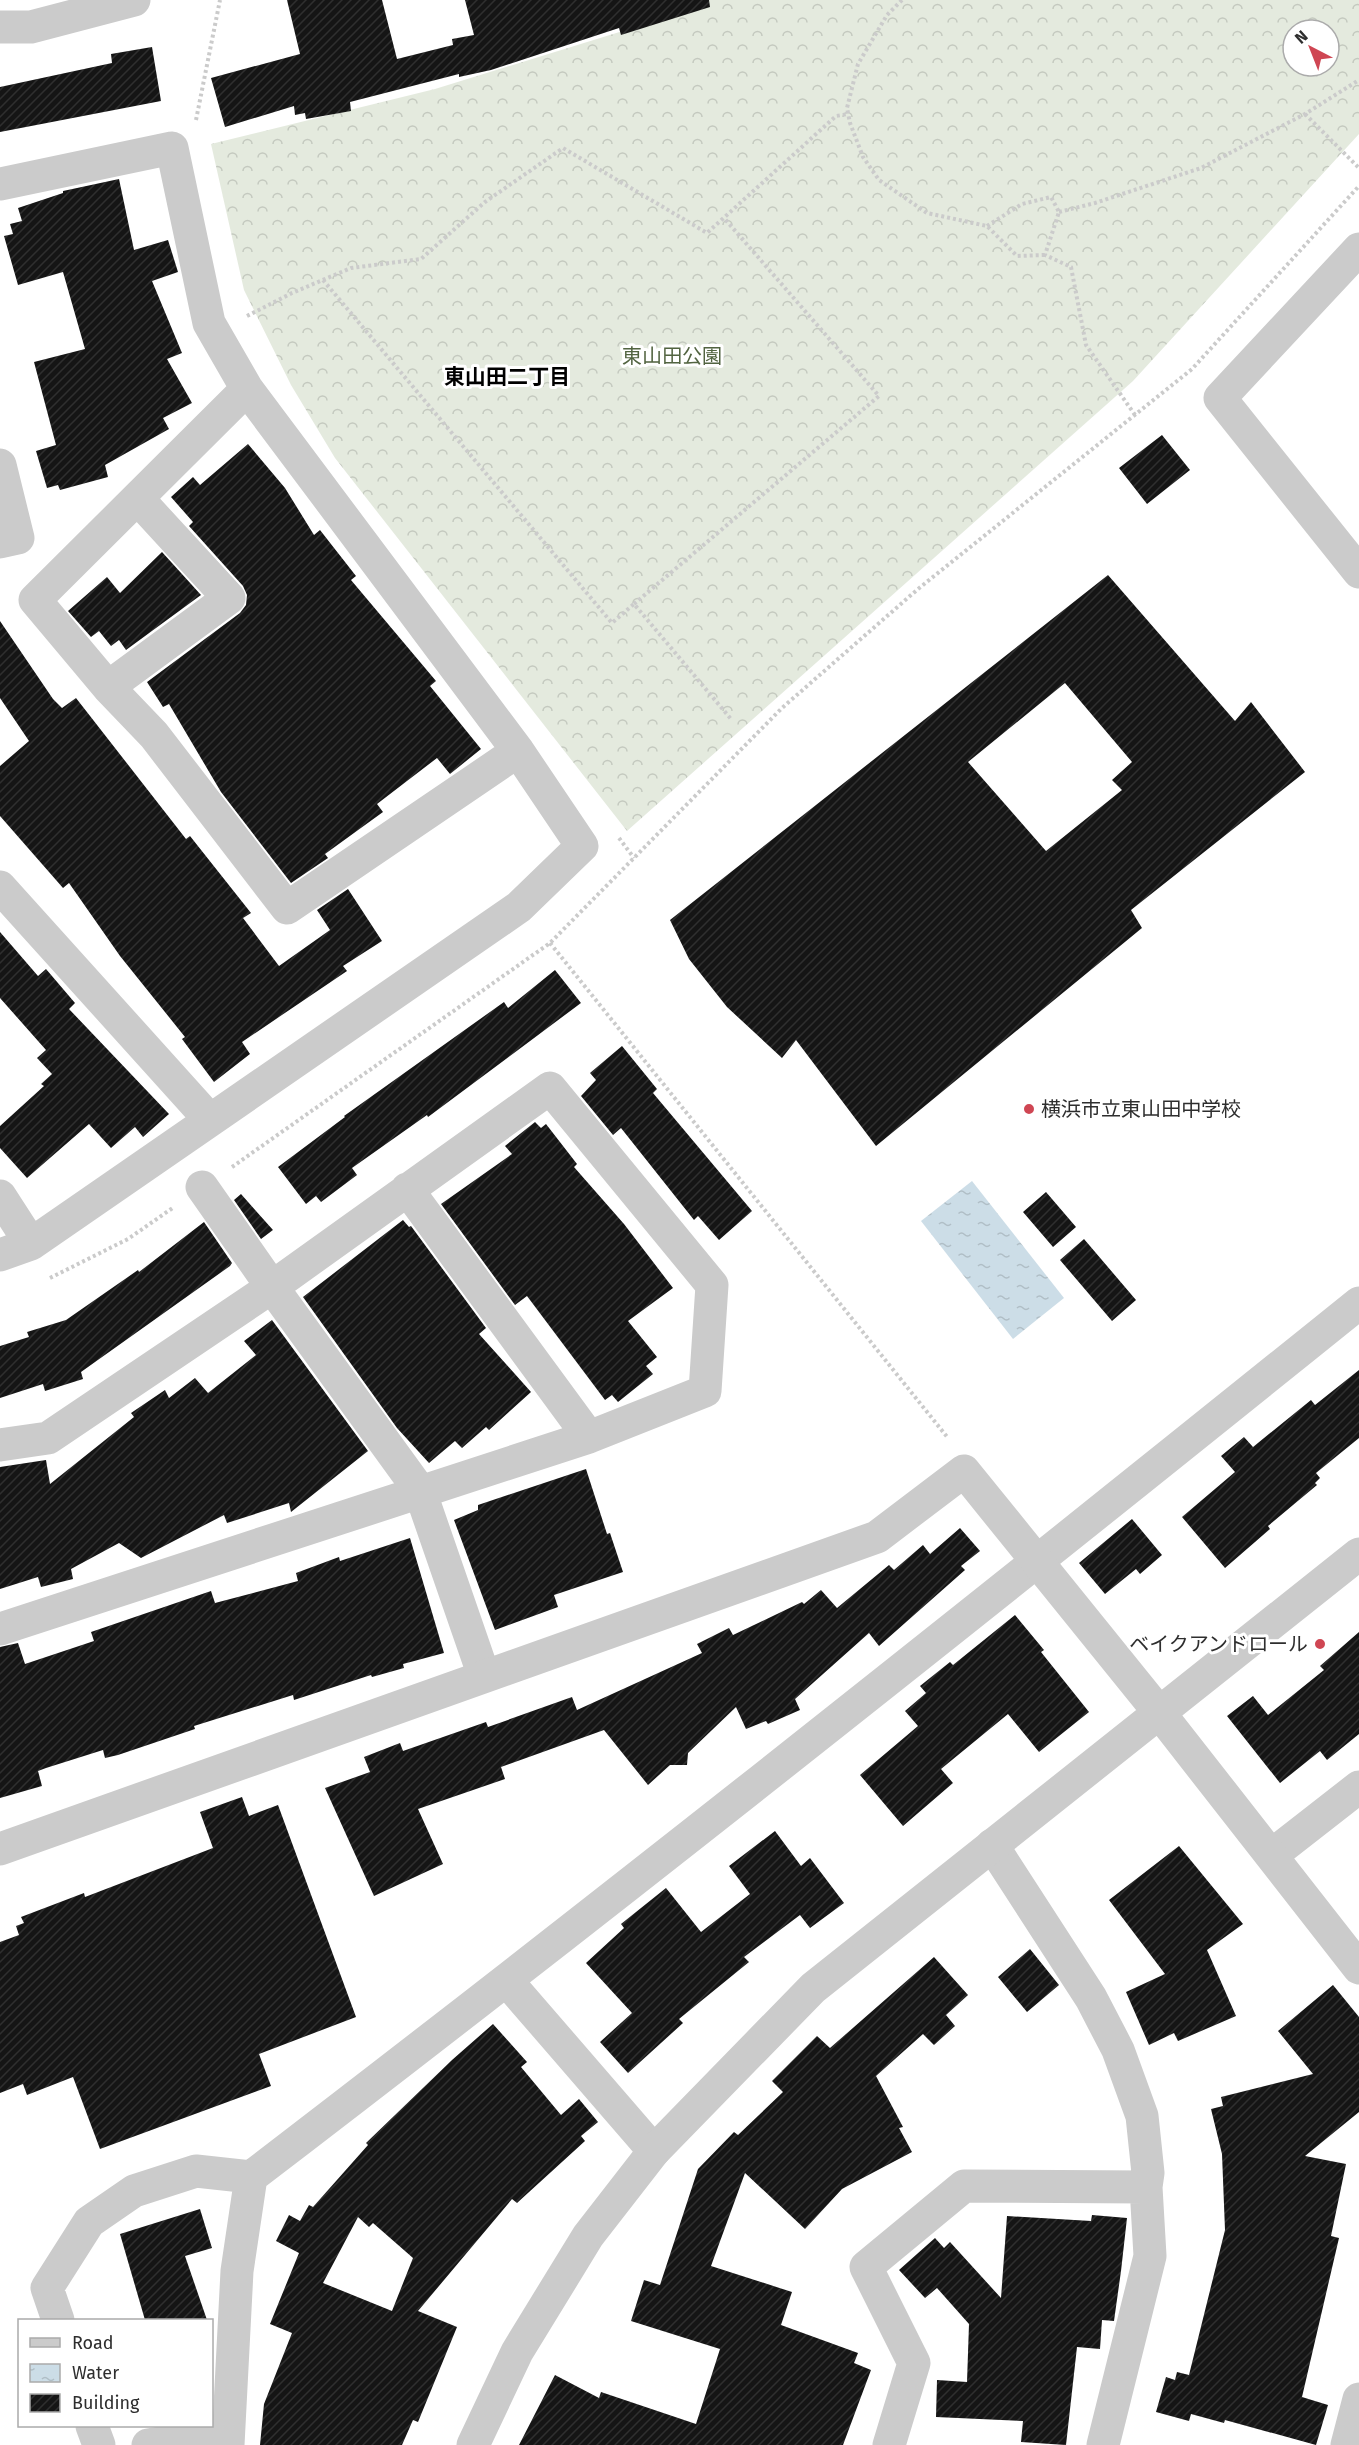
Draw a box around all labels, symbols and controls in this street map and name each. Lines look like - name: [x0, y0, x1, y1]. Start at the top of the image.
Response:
- north arrow: [1281, 18, 1341, 78]
- text: N: [1291, 27, 1312, 48]
- park label: 東山田公園: [622, 344, 722, 368]
- district label: 東山田二丁目: [444, 364, 570, 390]
- place label: 横浜市立東山田中学校: [1041, 1097, 1241, 1121]
- marker: 横浜市立東山田中学校: [1022, 1102, 1036, 1116]
- place label: ベイクアンドロール: [1129, 1632, 1308, 1656]
- marker: ベイクアンドロール: [1313, 1637, 1327, 1651]
- legend: [18, 2319, 213, 2427]
- text: Road: [72, 2332, 114, 2354]
- text: Water: [72, 2362, 119, 2384]
- text: Building: [72, 2392, 140, 2414]

